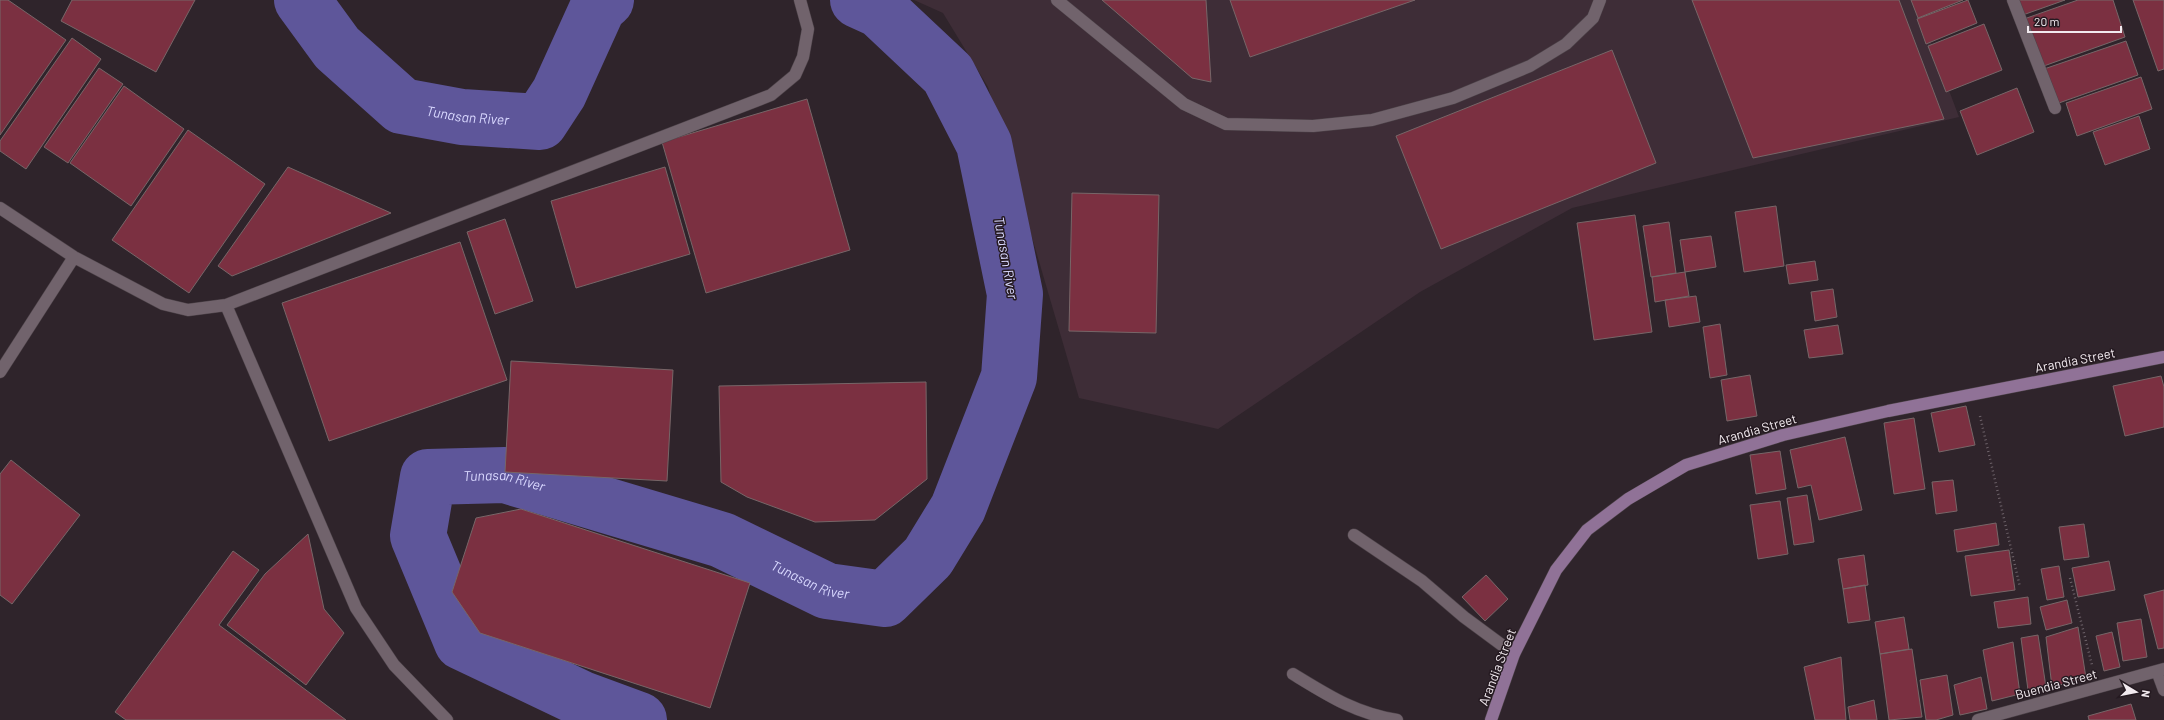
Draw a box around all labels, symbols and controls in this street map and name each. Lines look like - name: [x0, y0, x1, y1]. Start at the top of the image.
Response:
- scale bar: [2028, 8, 2121, 34]
- text: 20 m: [2034, 14, 2060, 28]
- water label: Tunasan River: [425, 102, 511, 128]
- water label: Tunasan River: [991, 215, 1022, 301]
- street label: Arandia Street: [2034, 344, 2116, 376]
- street label: Arandia Street: [1716, 410, 1798, 448]
- water label: Tunasan River: [463, 466, 548, 495]
- water label: Tunasan River: [768, 556, 851, 602]
- street label: Arandia Street: [1475, 626, 1519, 708]
- street label: Buendia Street: [2013, 665, 2099, 703]
- north arrow: [2116, 672, 2156, 712]
- text: N: [2139, 689, 2153, 699]

